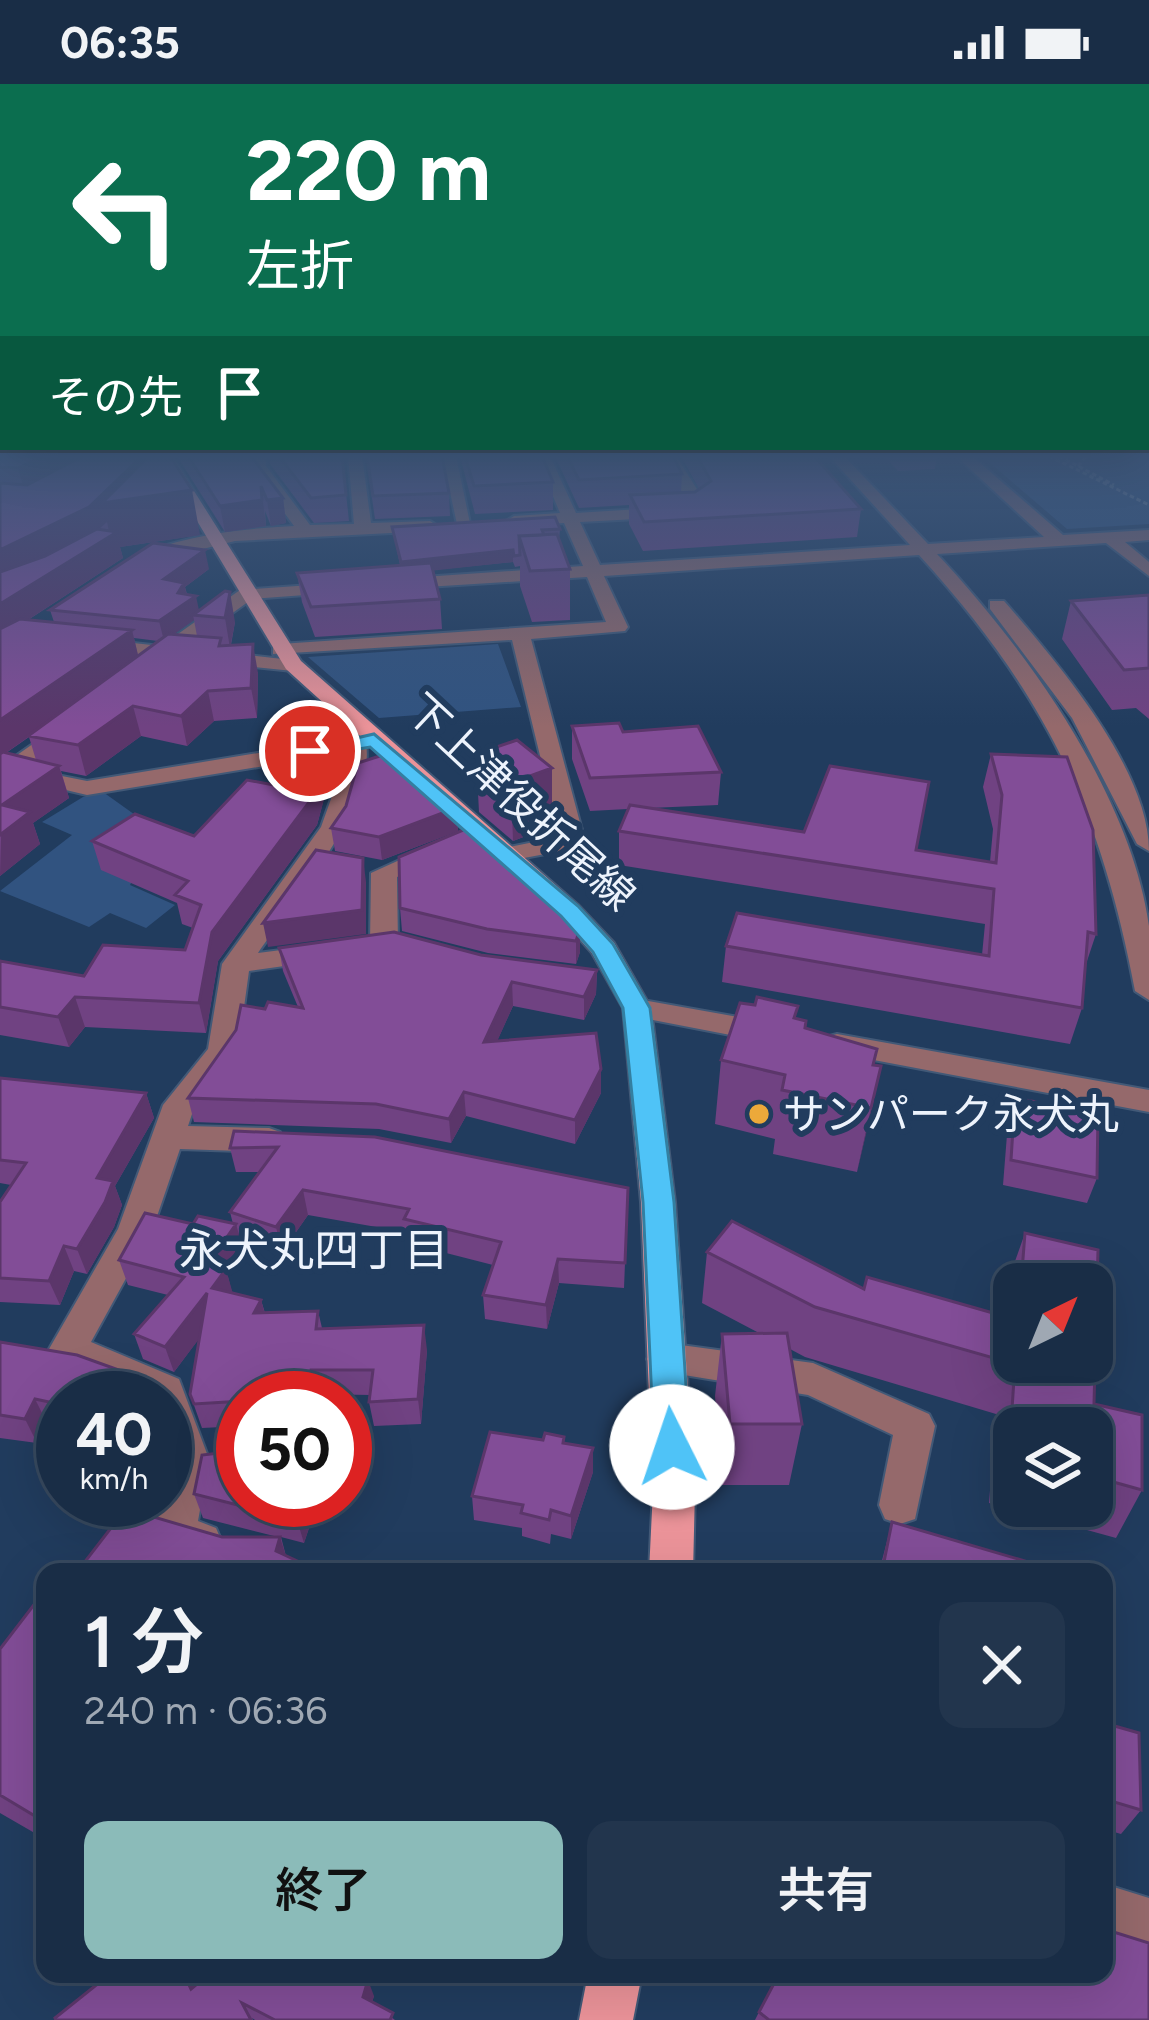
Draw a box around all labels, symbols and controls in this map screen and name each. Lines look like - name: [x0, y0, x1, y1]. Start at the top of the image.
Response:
- text: 06:35: [60, 15, 180, 69]
- text: 220 m: [246, 120, 491, 221]
- icon: left: [48, 132, 204, 288]
- text: 左折: [246, 234, 354, 299]
- icon: arrive: [207, 360, 273, 426]
- text: その先: [48, 370, 183, 424]
- street label: 下上津役折尾線: [396, 683, 646, 921]
- pin: [259, 700, 361, 802]
- icon: arrive: [277, 718, 343, 784]
- place label: サンパーク永犬丸: [783, 1089, 1119, 1140]
- marker: サンパーク永犬丸: [746, 1101, 772, 1127]
- district label: 永犬丸四丁目: [179, 1223, 449, 1277]
- north arrow: [993, 1263, 1113, 1383]
- map controls: [993, 1263, 1113, 1527]
- speed limit sign: 50: [216, 1371, 372, 1527]
- position arrow: [609, 1384, 735, 1510]
- text: 40: [76, 1398, 152, 1470]
- button: layers: [993, 1407, 1113, 1527]
- text: km/h: [80, 1460, 148, 1497]
- text: 1 分: [84, 1599, 204, 1685]
- button: close: [939, 1602, 1065, 1728]
- text: 240 m · 06:36: [84, 1687, 327, 1734]
- button: 終了: [84, 1821, 563, 1959]
- button: 共有: [587, 1821, 1065, 1959]

